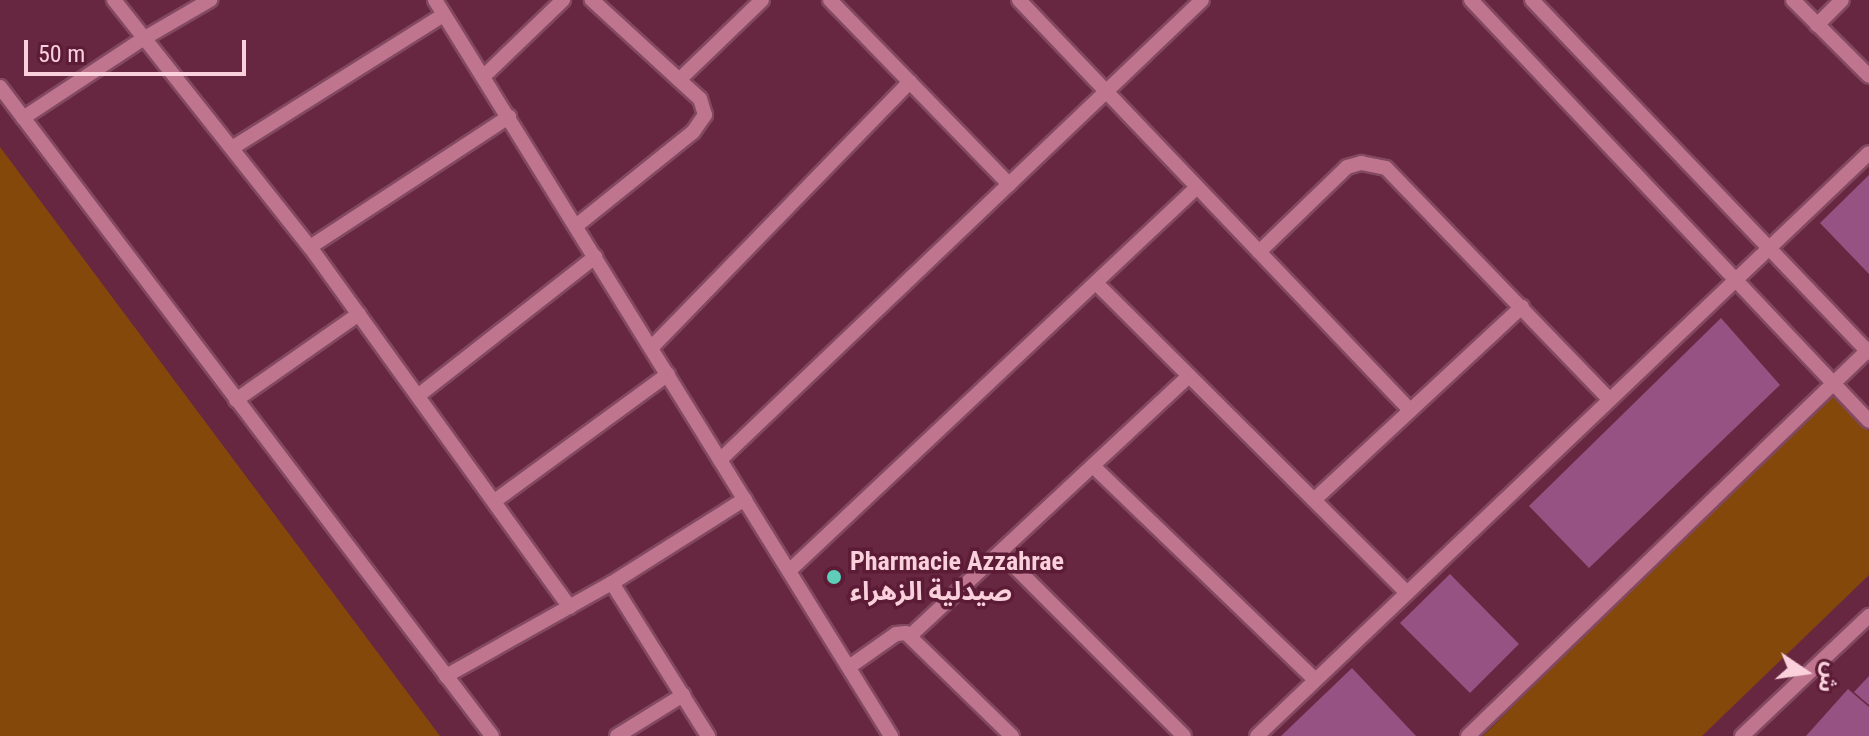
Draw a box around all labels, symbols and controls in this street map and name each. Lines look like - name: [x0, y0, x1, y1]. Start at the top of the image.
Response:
- scale bar: [28, 24, 250, 74]
- text: 50 m: [38, 40, 85, 68]
- place label: Pharmacie Azzahrae صيدلية الزهراء: [850, 546, 1064, 608]
- marker: Pharmacie Azzahrae صيدلية الزهراء: [825, 568, 843, 586]
- north arrow: [1765, 632, 1845, 712]
- text: ش: [1813, 660, 1844, 695]

